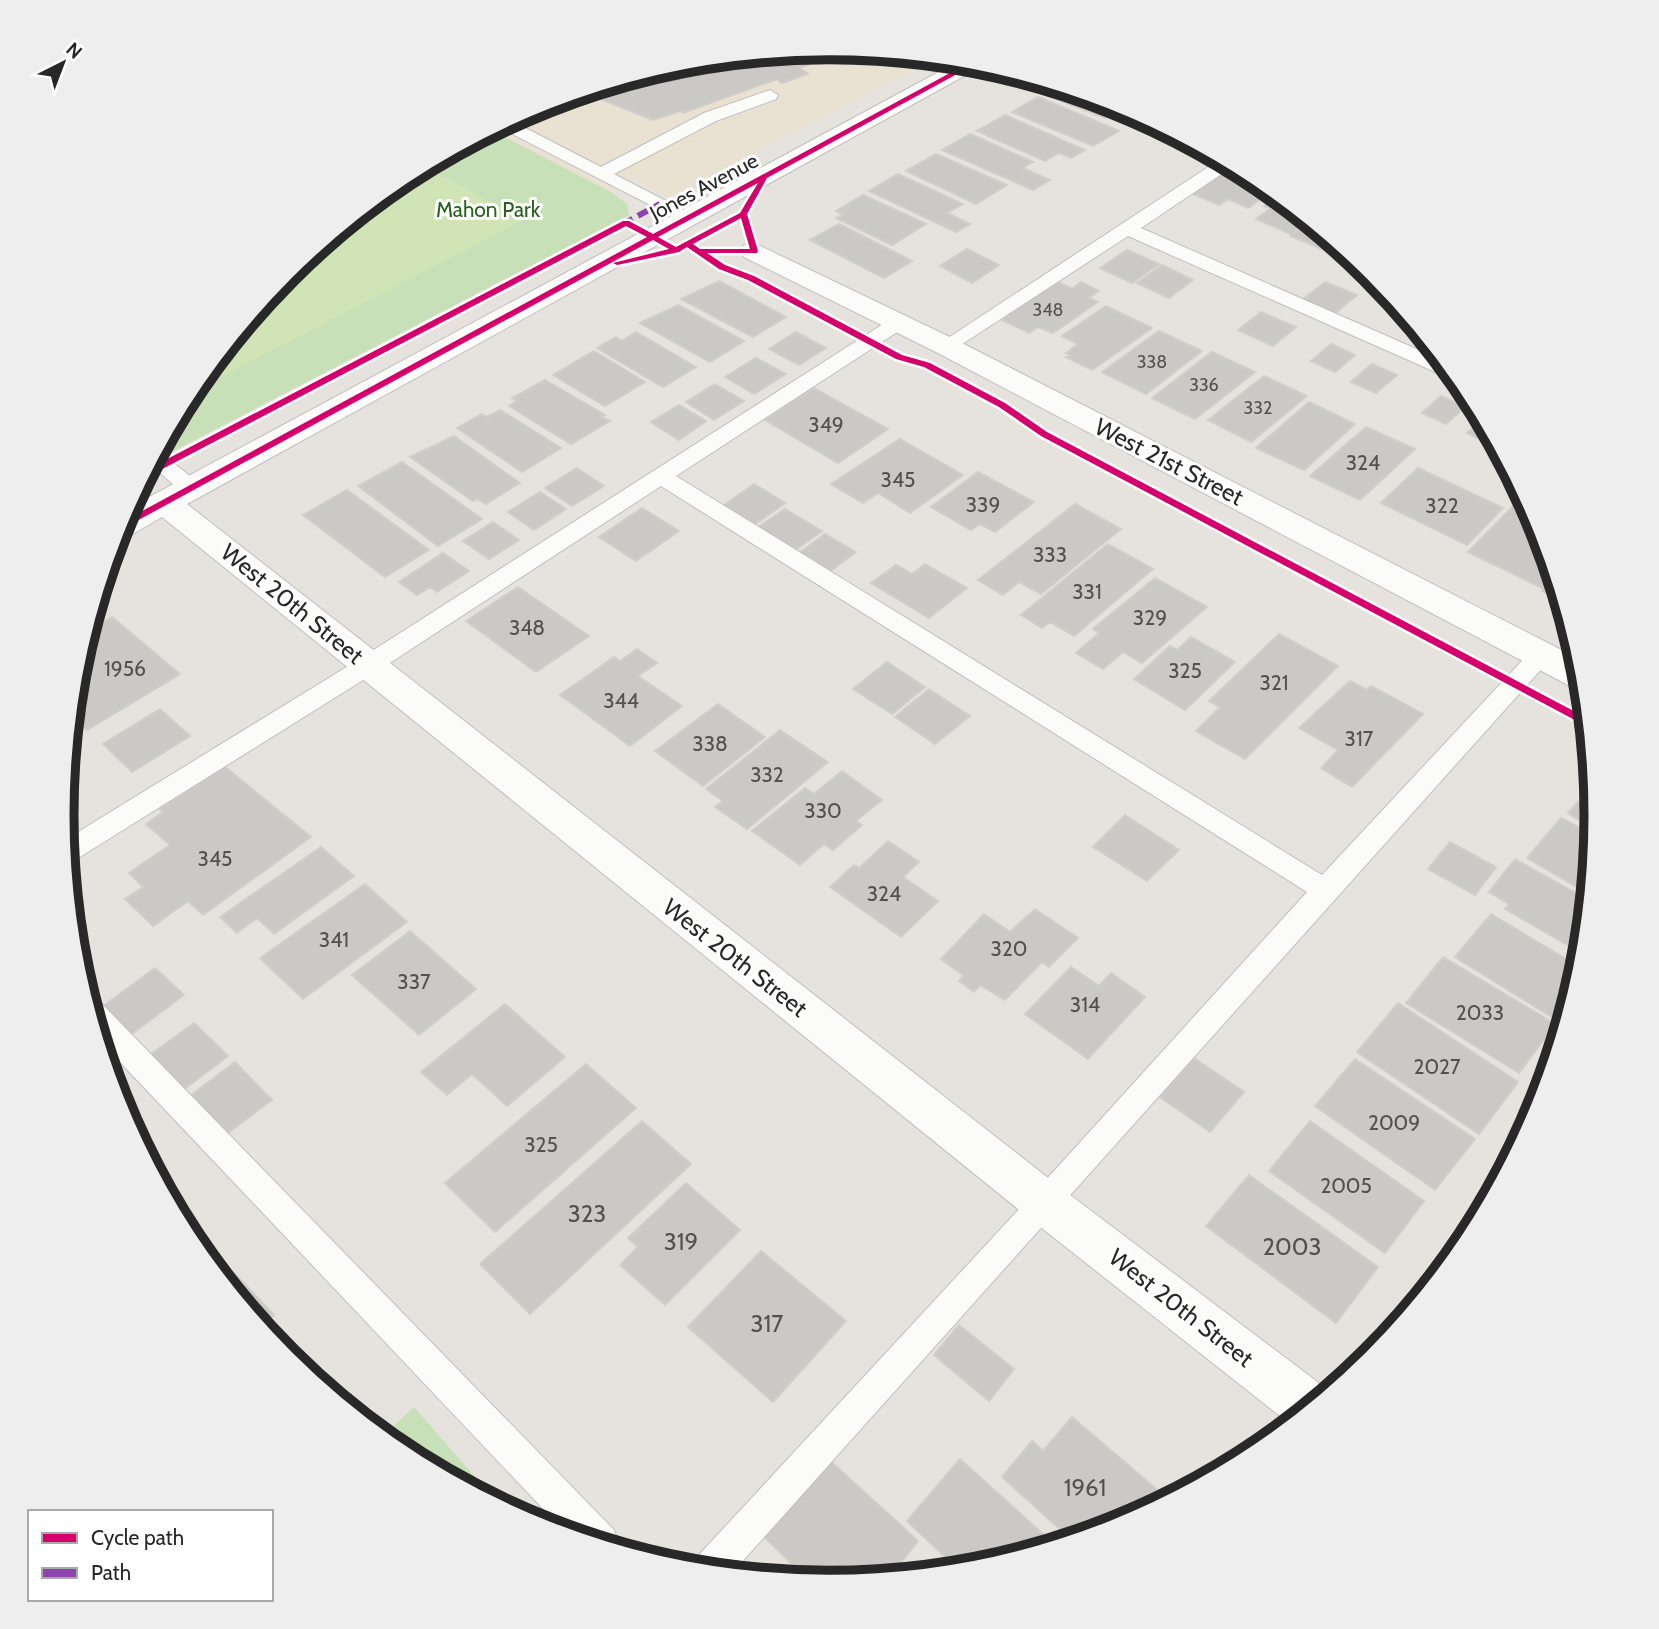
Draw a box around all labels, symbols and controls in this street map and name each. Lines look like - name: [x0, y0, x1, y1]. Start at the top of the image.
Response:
- north arrow: [28, 28, 98, 98]
- text: N: [61, 38, 87, 64]
- street label: Jones Avenue: [644, 147, 762, 226]
- park label: Mahon Park: [436, 197, 541, 222]
- house number: 348: [1032, 299, 1064, 321]
- house number: 338: [1137, 351, 1167, 373]
- house number: 336: [1189, 374, 1219, 396]
- house number: 332: [1244, 397, 1272, 419]
- house number: 349: [808, 412, 844, 437]
- street label: West 21st Street: [1090, 412, 1248, 511]
- house number: 324: [1346, 450, 1380, 475]
- house number: 345: [881, 467, 915, 492]
- house number: 339: [966, 492, 1000, 517]
- house number: 322: [1425, 493, 1459, 518]
- street label: West 20th Street: [215, 537, 369, 670]
- house number: 333: [1033, 542, 1067, 567]
- house number: 331: [1072, 579, 1102, 604]
- house number: 329: [1133, 605, 1167, 630]
- house number: 348: [509, 615, 545, 640]
- house number: 1956: [104, 656, 146, 681]
- house number: 325: [1168, 658, 1202, 683]
- house number: 321: [1259, 670, 1289, 695]
- house number: 344: [603, 688, 639, 713]
- house number: 317: [1345, 726, 1374, 751]
- house number: 338: [692, 731, 728, 756]
- house number: 332: [750, 762, 784, 787]
- house number: 330: [804, 798, 842, 823]
- house number: 345: [198, 846, 232, 871]
- house number: 324: [867, 881, 901, 906]
- street label: West 20th Street: [657, 892, 813, 1023]
- house number: 341: [319, 927, 349, 952]
- house number: 320: [990, 936, 1028, 961]
- house number: 337: [397, 969, 431, 994]
- house number: 314: [1070, 992, 1100, 1017]
- house number: 2033: [1456, 1000, 1504, 1025]
- house number: 2027: [1413, 1054, 1461, 1079]
- house number: 2009: [1368, 1110, 1420, 1135]
- house number: 325: [524, 1132, 558, 1157]
- house number: 2005: [1320, 1173, 1372, 1198]
- house number: 323: [568, 1199, 606, 1228]
- house number: 319: [664, 1227, 698, 1256]
- house number: 2003: [1262, 1232, 1322, 1261]
- street label: West 20th Street: [1103, 1242, 1259, 1373]
- house number: 317: [751, 1309, 783, 1338]
- house number: 1961: [1064, 1473, 1106, 1502]
- legend: [28, 1510, 273, 1601]
- text: Cycle path: [91, 1525, 184, 1550]
- text: Path: [91, 1560, 131, 1585]

